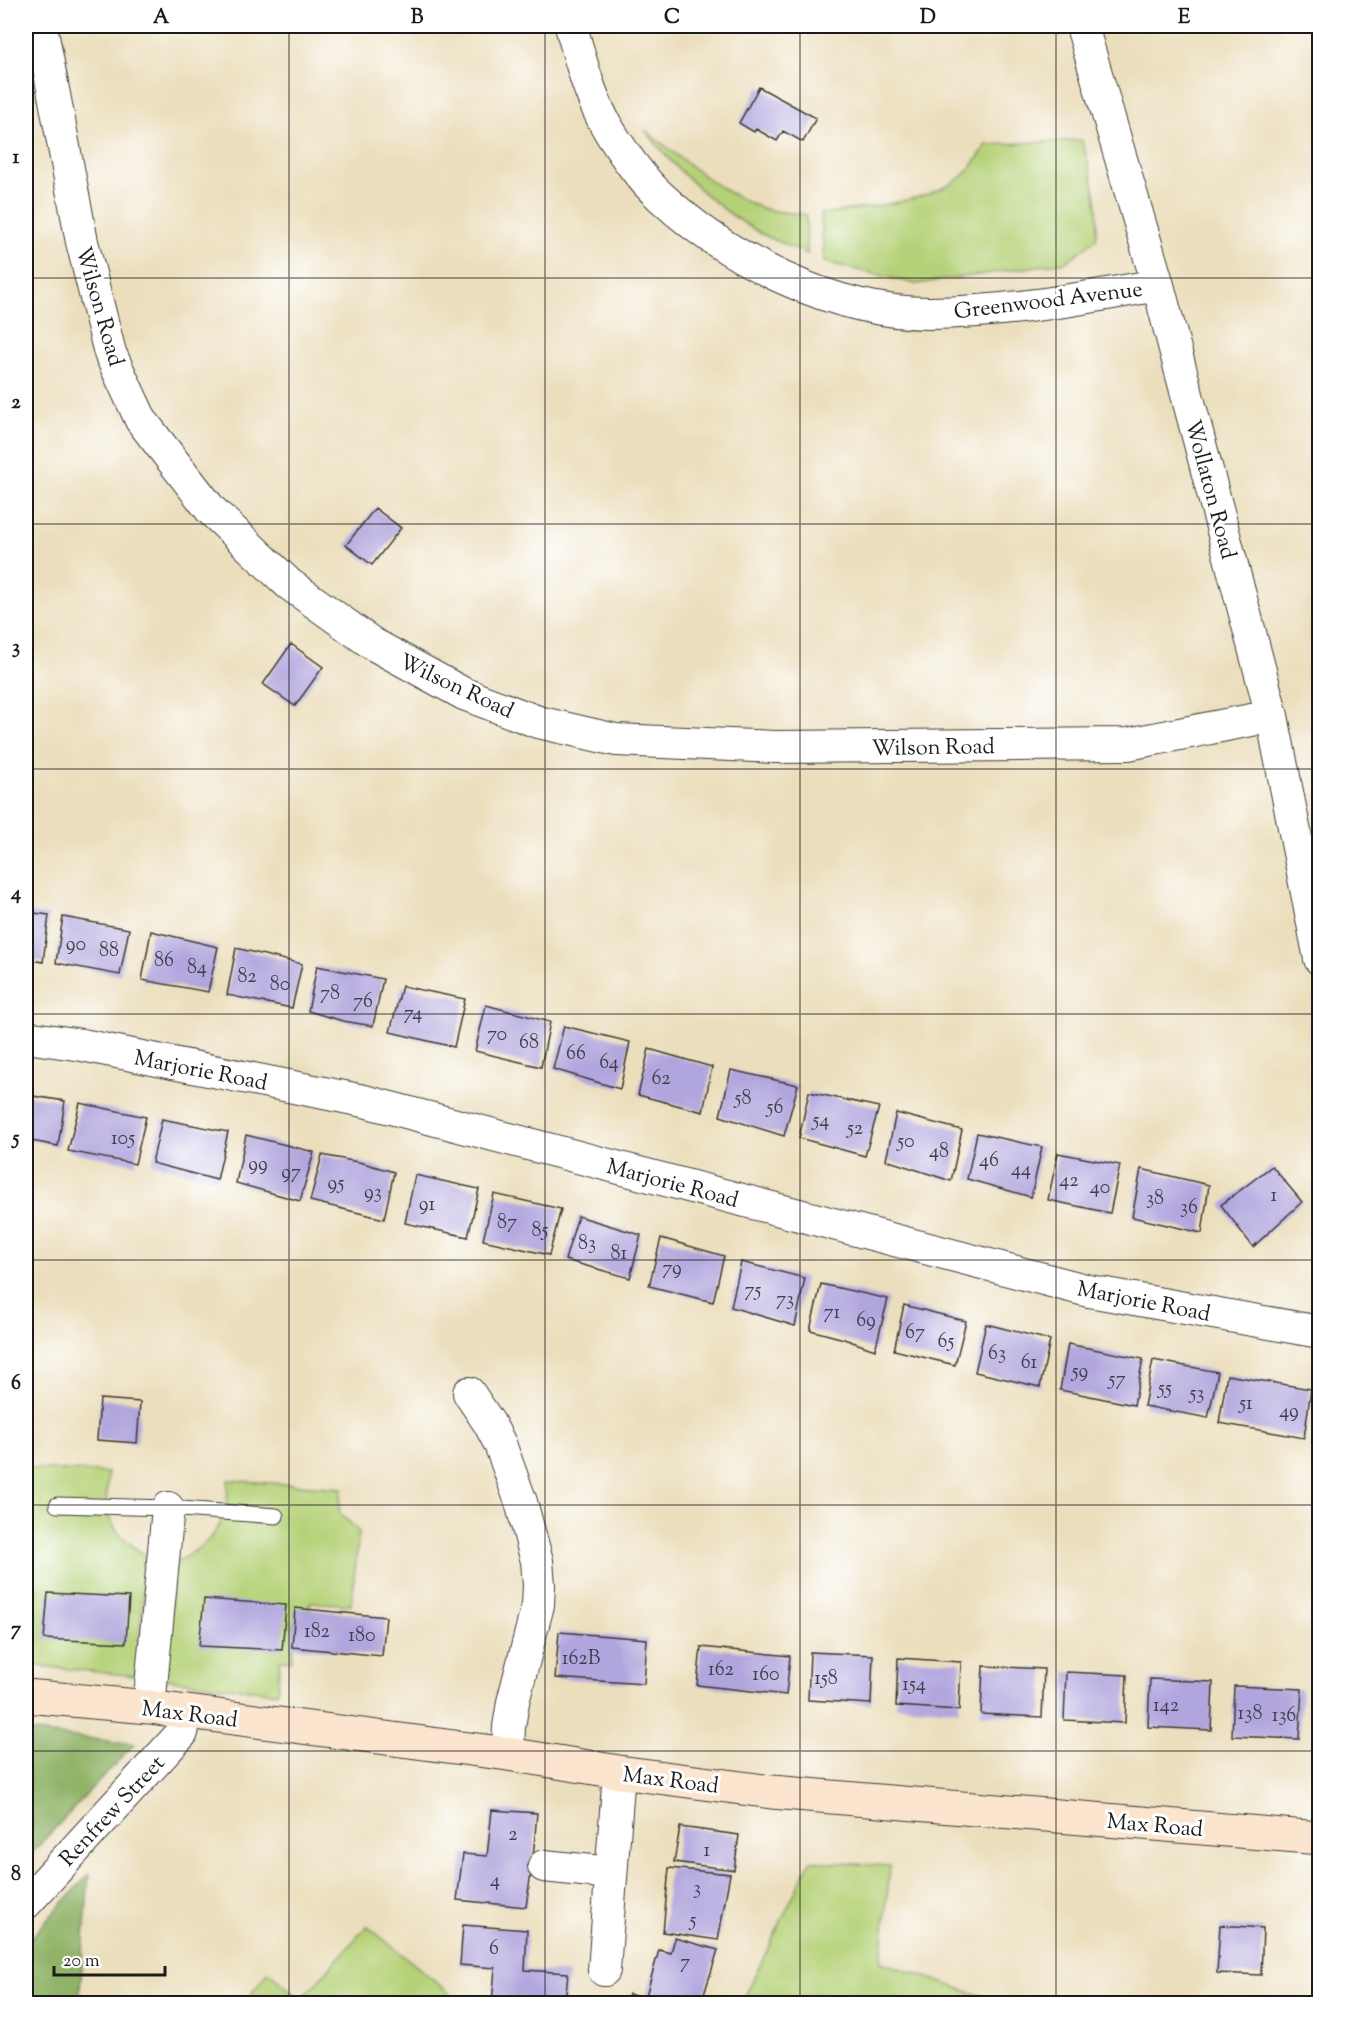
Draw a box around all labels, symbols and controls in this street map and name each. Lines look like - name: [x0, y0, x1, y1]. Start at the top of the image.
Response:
- text: A: [153, 4, 170, 33]
- text: B: [411, 4, 424, 33]
- text: C: [664, 4, 680, 33]
- text: D: [920, 4, 936, 33]
- text: E: [1178, 4, 1191, 33]
- text: 1: [13, 144, 20, 173]
- street label: Wilson Road: [66, 243, 130, 371]
- street label: Greenwood Avenue: [952, 275, 1144, 329]
- text: 2: [11, 389, 21, 418]
- street label: Wollaton Road: [1175, 417, 1243, 563]
- text: 3: [12, 634, 20, 663]
- street label: Wilson Road: [393, 647, 518, 728]
- street label: Wilson Road: [871, 732, 995, 766]
- text: 4: [10, 880, 21, 909]
- house number: 90: [66, 931, 86, 960]
- house number: 88: [99, 937, 119, 966]
- house number: 86: [154, 947, 174, 976]
- house number: 84: [187, 954, 207, 983]
- house number: 82: [237, 963, 257, 992]
- house number: 80: [270, 971, 290, 1000]
- house number: 78: [320, 980, 340, 1009]
- house number: 76: [353, 988, 373, 1017]
- house number: 74: [404, 1000, 422, 1029]
- house number: 70: [487, 1021, 507, 1050]
- house number: 68: [519, 1029, 539, 1058]
- house number: 66: [566, 1040, 586, 1069]
- street label: Marjorie Road: [131, 1043, 270, 1101]
- house number: 64: [599, 1049, 619, 1078]
- house number: 62: [651, 1065, 671, 1094]
- house number: 58: [734, 1085, 751, 1114]
- house number: 56: [766, 1094, 783, 1123]
- house number: 54: [812, 1107, 829, 1136]
- house number: 52: [846, 1115, 863, 1144]
- text: 5: [11, 1125, 20, 1154]
- house number: 105: [111, 1125, 135, 1154]
- house number: 50: [896, 1128, 915, 1157]
- house number: 48: [929, 1138, 949, 1167]
- house number: 46: [979, 1147, 999, 1176]
- house number: 99: [248, 1151, 268, 1180]
- street label: Marjorie Road: [603, 1152, 742, 1218]
- house number: 44: [1011, 1156, 1031, 1185]
- house number: 97: [281, 1159, 301, 1188]
- house number: 42: [1059, 1167, 1079, 1196]
- house number: 95: [328, 1170, 345, 1199]
- house number: 40: [1090, 1174, 1110, 1203]
- house number: 93: [364, 1179, 382, 1208]
- house number: 1: [1271, 1182, 1278, 1211]
- house number: 38: [1146, 1185, 1164, 1214]
- house number: 91: [419, 1191, 435, 1220]
- house number: 36: [1180, 1194, 1198, 1223]
- house number: 87: [497, 1209, 517, 1238]
- house number: 85: [532, 1217, 549, 1246]
- house number: 83: [578, 1230, 596, 1259]
- house number: 81: [611, 1240, 628, 1269]
- house number: 79: [662, 1255, 682, 1284]
- street label: Marjorie Road: [1074, 1274, 1213, 1332]
- house number: 75: [745, 1277, 762, 1306]
- house number: 73: [776, 1286, 794, 1315]
- house number: 71: [824, 1299, 841, 1328]
- house number: 69: [856, 1307, 876, 1336]
- house number: 67: [905, 1319, 925, 1348]
- house number: 65: [938, 1328, 955, 1357]
- house number: 63: [988, 1340, 1006, 1369]
- house number: 61: [1021, 1349, 1037, 1378]
- house number: 59: [1071, 1358, 1088, 1387]
- house number: 57: [1108, 1366, 1125, 1395]
- text: 6: [11, 1370, 21, 1399]
- house number: 55: [1157, 1375, 1172, 1404]
- house number: 53: [1189, 1380, 1204, 1409]
- house number: 51: [1238, 1390, 1253, 1419]
- house number: 49: [1279, 1398, 1299, 1427]
- text: 7: [11, 1616, 22, 1645]
- house number: 182: [304, 1618, 330, 1647]
- house number: 180: [348, 1622, 376, 1651]
- house number: 162B: [562, 1645, 601, 1674]
- house number: 162: [708, 1656, 734, 1685]
- house number: 160: [752, 1661, 780, 1690]
- house number: 158: [814, 1665, 838, 1694]
- house number: 154: [902, 1671, 926, 1700]
- house number: 142: [1153, 1692, 1179, 1721]
- street label: Max Road: [140, 1694, 240, 1738]
- house number: 138: [1238, 1700, 1262, 1729]
- house number: 136: [1272, 1702, 1296, 1731]
- street label: Renfrew Street: [53, 1749, 174, 1875]
- street label: Max Road: [621, 1760, 721, 1804]
- street label: Max Road: [1105, 1807, 1204, 1847]
- house number: 2: [508, 1821, 518, 1850]
- house number: 1: [704, 1837, 711, 1866]
- text: 8: [11, 1861, 21, 1890]
- house number: 4: [490, 1867, 500, 1896]
- house number: 3: [693, 1875, 701, 1904]
- house number: 5: [689, 1907, 697, 1936]
- house number: 6: [489, 1935, 499, 1964]
- scale bar: [54, 1939, 165, 1977]
- text: 20 m: [63, 1949, 100, 1975]
- house number: 7: [680, 1949, 690, 1978]

